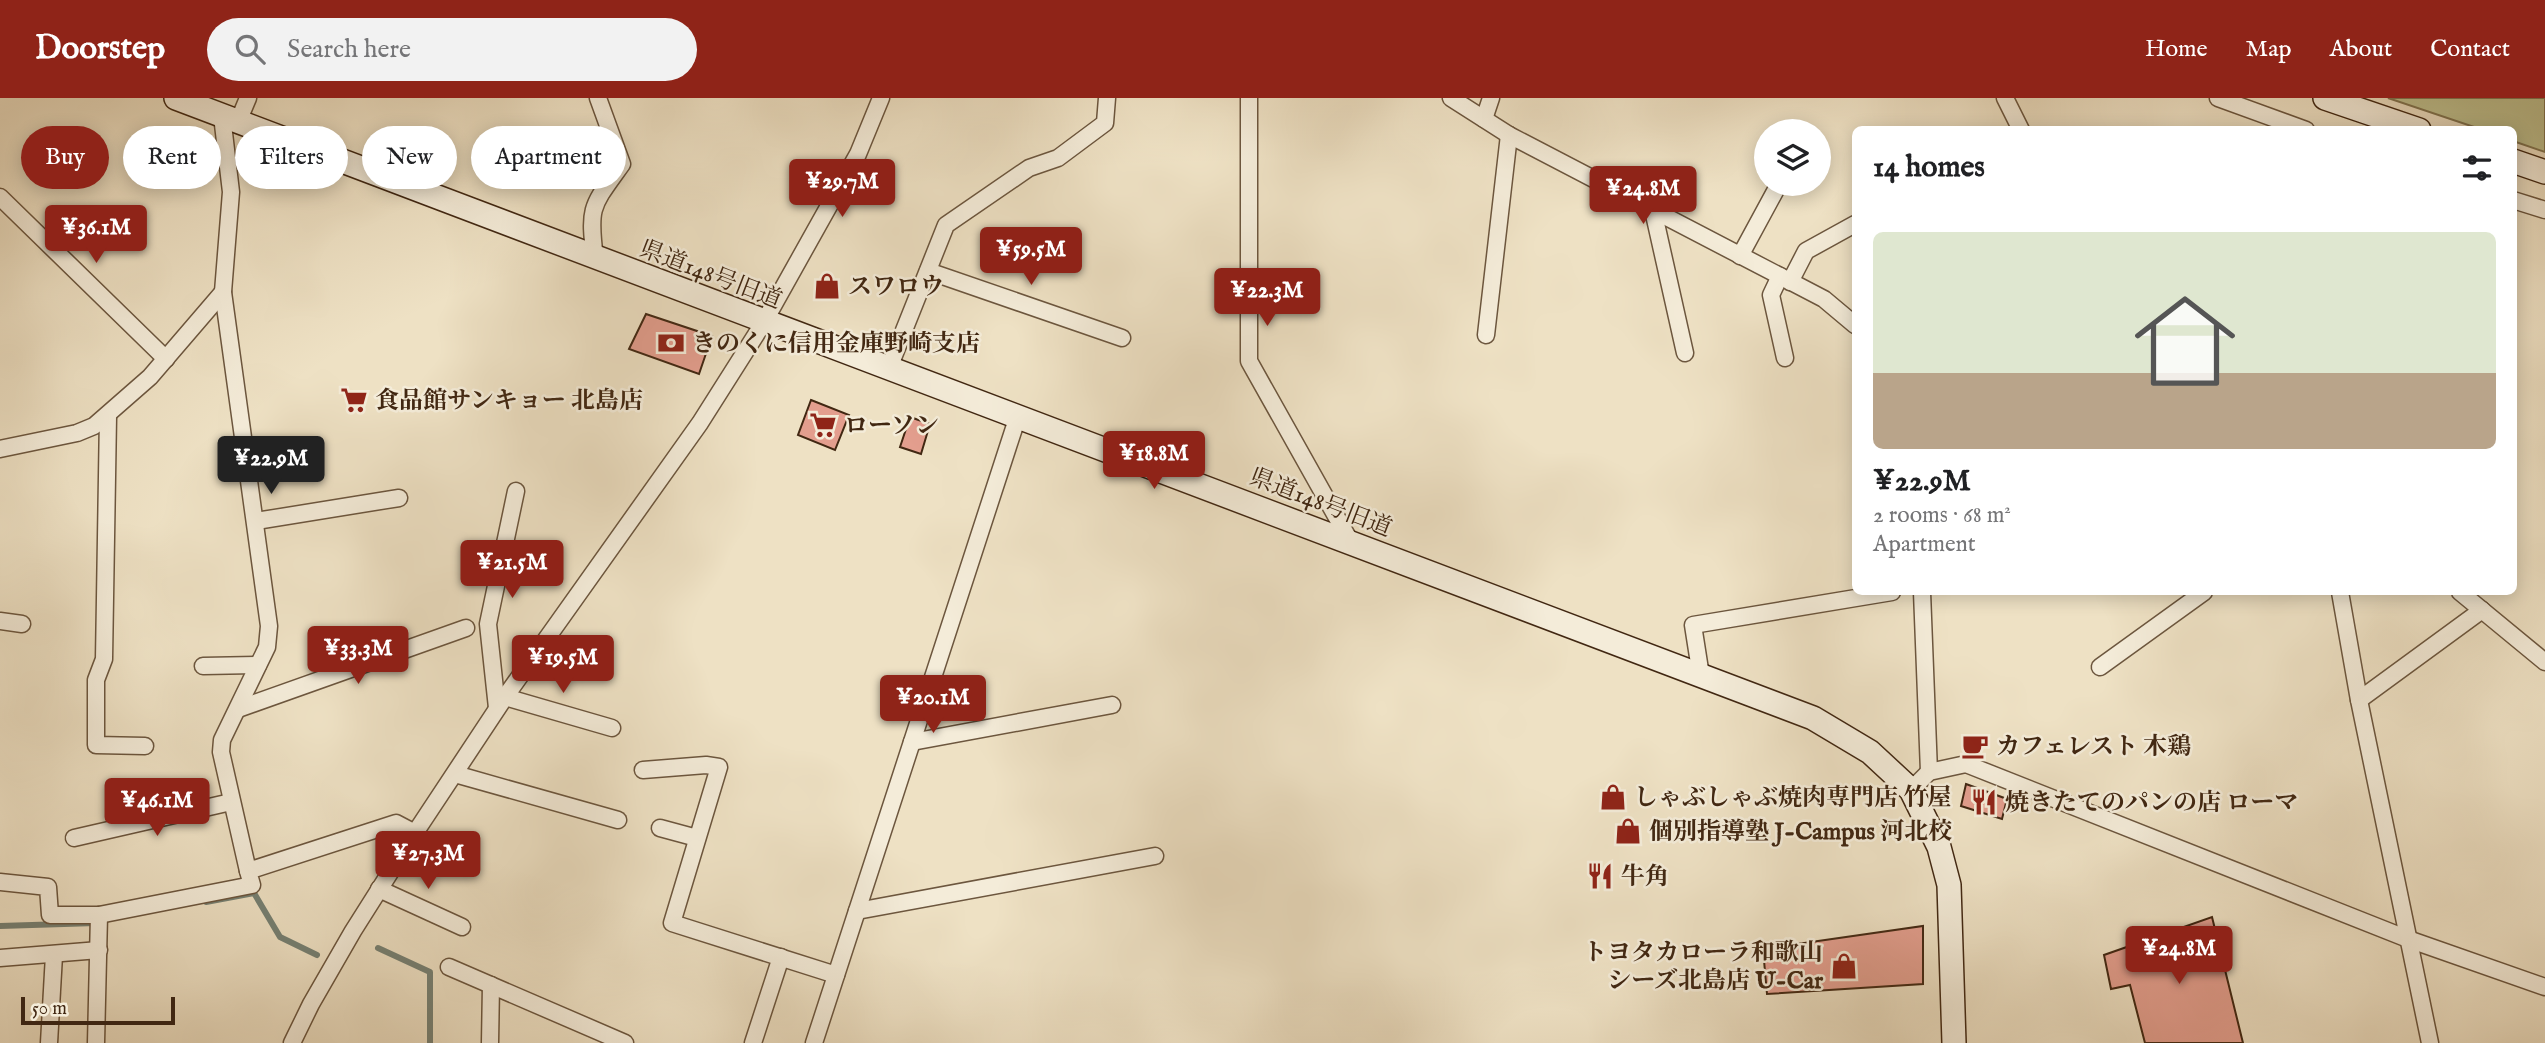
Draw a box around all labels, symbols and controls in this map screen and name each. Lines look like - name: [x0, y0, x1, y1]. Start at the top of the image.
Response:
- search box: [207, 18, 697, 81]
- text: Doorstep: [35, 28, 165, 70]
- icon: search: [231, 30, 269, 68]
- text: Search here: [287, 33, 411, 66]
- text: Home: [2145, 34, 2208, 65]
- text: Map: [2246, 34, 2292, 65]
- text: About: [2330, 34, 2392, 65]
- text: Contact: [2430, 34, 2510, 65]
- map controls: [1754, 119, 1831, 196]
- button: layers: [1754, 119, 1831, 196]
- chip: Buy: [21, 126, 109, 189]
- chip: Rent: [123, 126, 221, 189]
- chip: Filters: [235, 126, 348, 189]
- chip: New: [362, 126, 457, 189]
- chip: Apartment: [471, 126, 626, 189]
- text: 14 homes: [1873, 149, 1985, 187]
- icon: filters: [2458, 149, 2496, 187]
- pin: ¥29.7M: [785, 159, 899, 219]
- pin: ¥24.8M: [1586, 166, 1700, 226]
- text: ¥29.7M: [805, 167, 879, 196]
- text: ¥24.8M: [1606, 174, 1680, 203]
- pin: ¥36.1M: [39, 206, 153, 265]
- text: ¥36.1M: [61, 213, 131, 242]
- pin: ¥59.5M: [974, 228, 1088, 287]
- street label: 県道148号旧道: [635, 234, 786, 317]
- text: ¥59.5M: [996, 235, 1066, 264]
- pin: ¥22.3M: [1210, 268, 1324, 328]
- shop icon: スワロウ: [812, 271, 842, 301]
- place label: スワロウ: [848, 272, 944, 303]
- text: ¥22.3M: [1230, 276, 1304, 305]
- icon: home: [2122, 278, 2248, 404]
- bank icon: きのくに信用金庫野崎支店: [656, 328, 686, 358]
- place label: きのくに信用金庫野崎支店: [692, 329, 980, 360]
- supermarket icon: 食品館サンキョー 北島店: [339, 385, 369, 415]
- place label: 食品館サンキョー 北島店: [375, 386, 643, 417]
- supermarket icon: ローソン: [808, 410, 838, 440]
- place label: ローソン: [844, 411, 939, 442]
- pin: ¥18.8M: [1097, 432, 1211, 491]
- pin: ¥22.9M: [214, 436, 328, 496]
- text: ¥18.8M: [1119, 439, 1189, 468]
- text: ¥22.9M: [234, 444, 308, 473]
- street label: 県道148号旧道: [1245, 462, 1396, 545]
- text: ¥22.9M: [1873, 463, 1971, 501]
- text: 2 rooms · 68 m²: [1873, 501, 2011, 530]
- text: Apartment: [1873, 530, 1976, 559]
- pin: ¥21.5M: [455, 540, 569, 600]
- text: ¥21.5M: [476, 548, 548, 577]
- pin: ¥33.3M: [301, 626, 415, 686]
- text: ¥33.3M: [323, 634, 393, 663]
- pin: ¥19.5M: [506, 636, 620, 695]
- text: ¥19.5M: [528, 643, 598, 672]
- pin: ¥20.1M: [876, 676, 990, 735]
- text: ¥20.1M: [896, 683, 970, 712]
- cafe icon: カフェレスト 木鶏: [1960, 731, 1990, 761]
- place label: カフェレスト 木鶏: [1996, 732, 2191, 763]
- pin: ¥46.1M: [100, 778, 214, 838]
- shop icon: しゃぶしゃぶ焼肉専門店 竹屋: [1598, 782, 1628, 812]
- place label: しゃぶしゃぶ焼肉専門店 竹屋: [1634, 783, 1951, 814]
- text: ¥46.1M: [121, 786, 193, 815]
- restaurant icon: 焼きたてのパンの店 ローマ: [1969, 787, 1999, 817]
- place label: 焼きたてのパンの店 ローマ: [2005, 788, 2298, 819]
- shop icon: 個別指導塾 J-Campus 河北校: [1613, 816, 1643, 846]
- place label: 個別指導塾 J-Campus 河北校: [1649, 817, 1952, 848]
- pin: ¥27.3M: [371, 832, 485, 891]
- text: ¥27.3M: [391, 839, 465, 868]
- restaurant icon: 牛角: [1585, 861, 1615, 891]
- place label: 牛角: [1621, 862, 1669, 893]
- pin: ¥24.8M: [2122, 926, 2236, 986]
- text: ¥24.8M: [2142, 934, 2216, 963]
- place label: トヨタカローラ和歌山 シーズ北島店 U-Car: [1583, 938, 1823, 997]
- shop icon: トヨタカローラ和歌山 シーズ北島店 U-Car: [1829, 951, 1859, 981]
- scale bar: [21, 994, 175, 1026]
- text: 50 m: [32, 997, 67, 1021]

